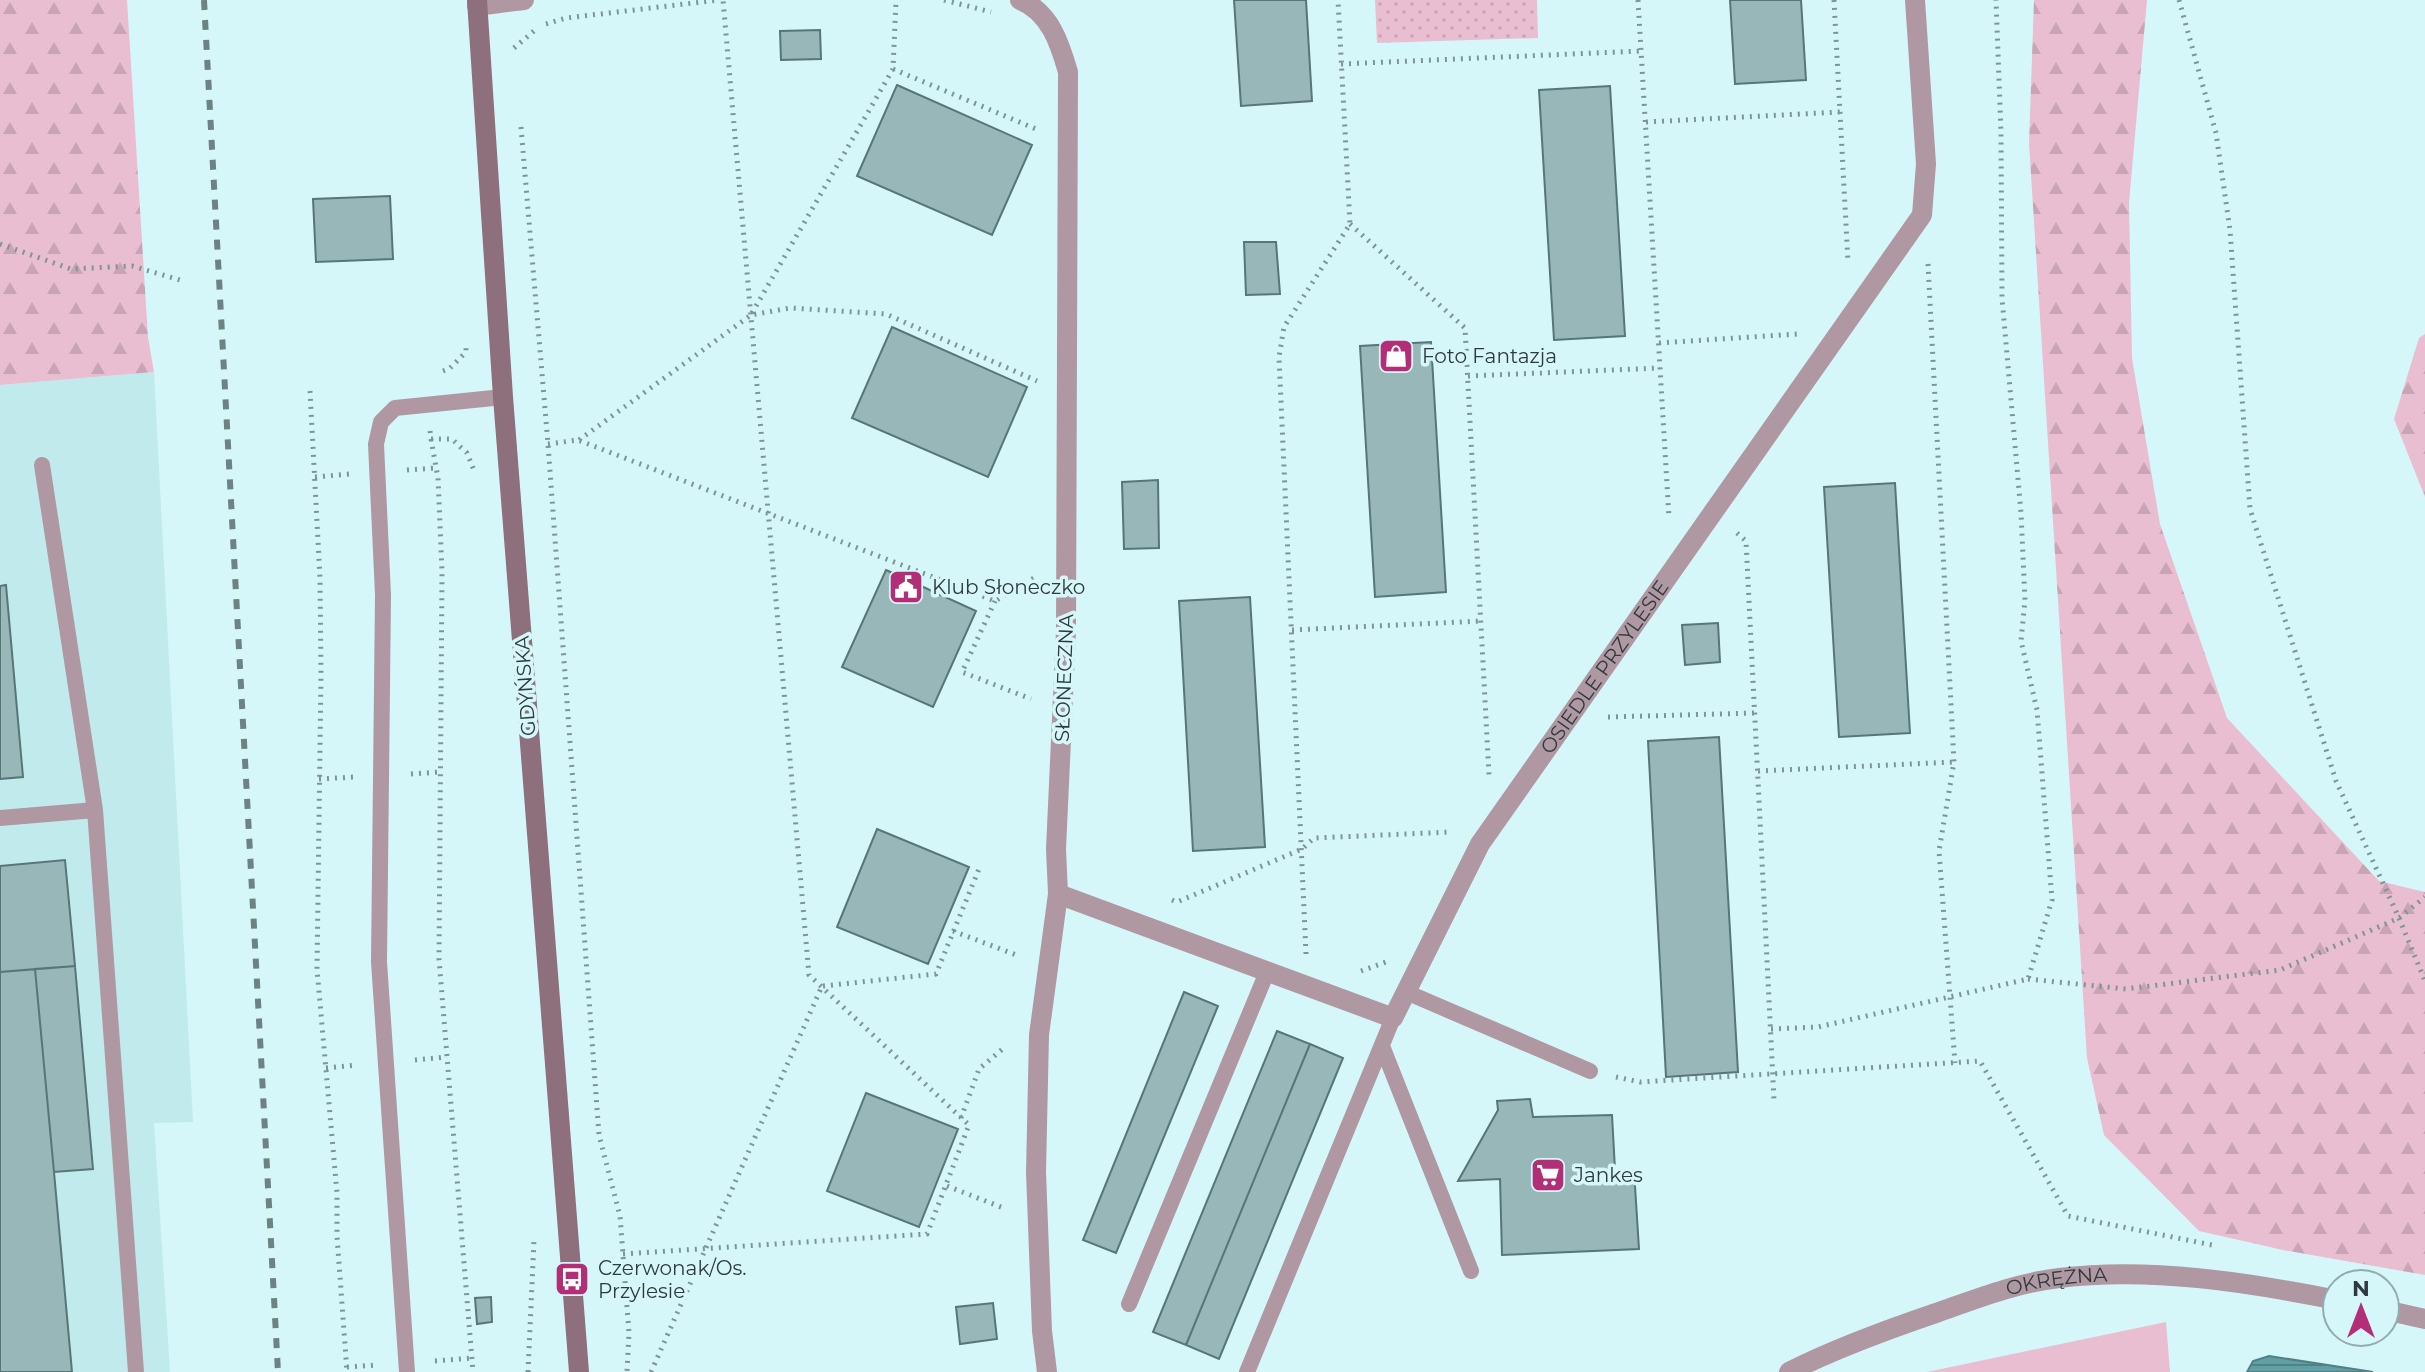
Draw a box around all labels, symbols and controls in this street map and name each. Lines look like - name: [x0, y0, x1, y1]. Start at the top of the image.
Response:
- shop icon: Foto Fantazja: [1377, 337, 1415, 375]
- place label: Foto Fantazja: [1422, 344, 1557, 368]
- public building icon: Klub Słoneczko: [887, 568, 925, 606]
- place label: Klub Słoneczko: [932, 575, 1085, 599]
- street label: OSIEDLE PRZYLESIE: [1535, 576, 1674, 758]
- street label: SŁONECZNA: [1050, 613, 1078, 742]
- street label: GDYŃSKA: [509, 634, 540, 737]
- supermarket icon: Jankes: [1529, 1156, 1567, 1194]
- place label: Jankes: [1573, 1163, 1643, 1187]
- place label: Czerwonak/Os. Przylesie: [598, 1256, 746, 1303]
- bus stop icon: Czerwonak/Os. Przylesie: [553, 1260, 591, 1298]
- street label: OKRĘŻNA: [2003, 1262, 2109, 1301]
- north arrow: [2321, 1268, 2401, 1348]
- text: N: [2352, 1275, 2370, 1302]

